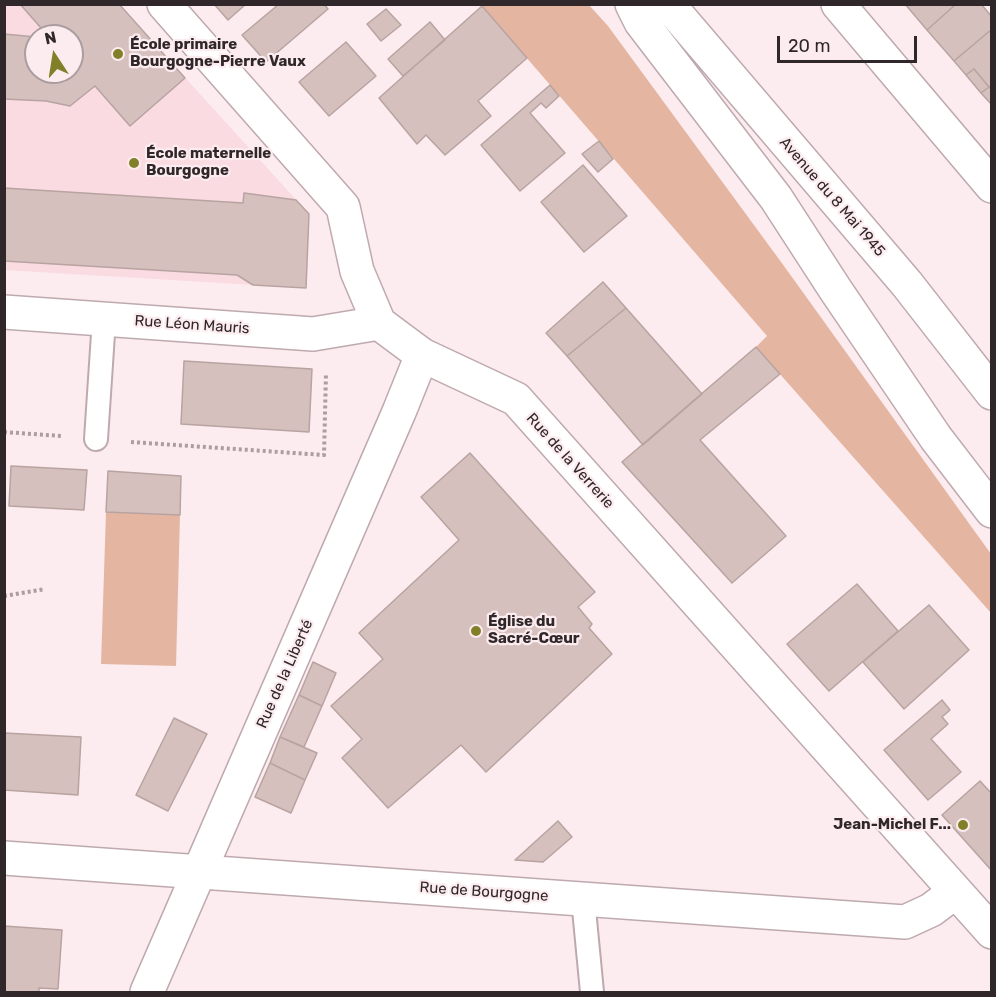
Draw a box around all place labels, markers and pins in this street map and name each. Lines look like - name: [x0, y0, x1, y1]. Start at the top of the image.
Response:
- place label: École primaire Bourgogne-Pierre Vaux: [130, 36, 306, 71]
- marker: École primaire Bourgogne-Pierre Vaux: [111, 47, 125, 61]
- place label: École maternelle Bourgogne: [146, 145, 271, 180]
- marker: École maternelle Bourgogne: [127, 156, 141, 170]
- place label: Église du Sacré-Cœur: [488, 613, 580, 648]
- marker: Église du Sacré-Cœur: [469, 624, 483, 638]
- place label: Jean-Michel F...: [833, 816, 951, 834]
- marker: Jean-Michel F...: [956, 818, 970, 832]

